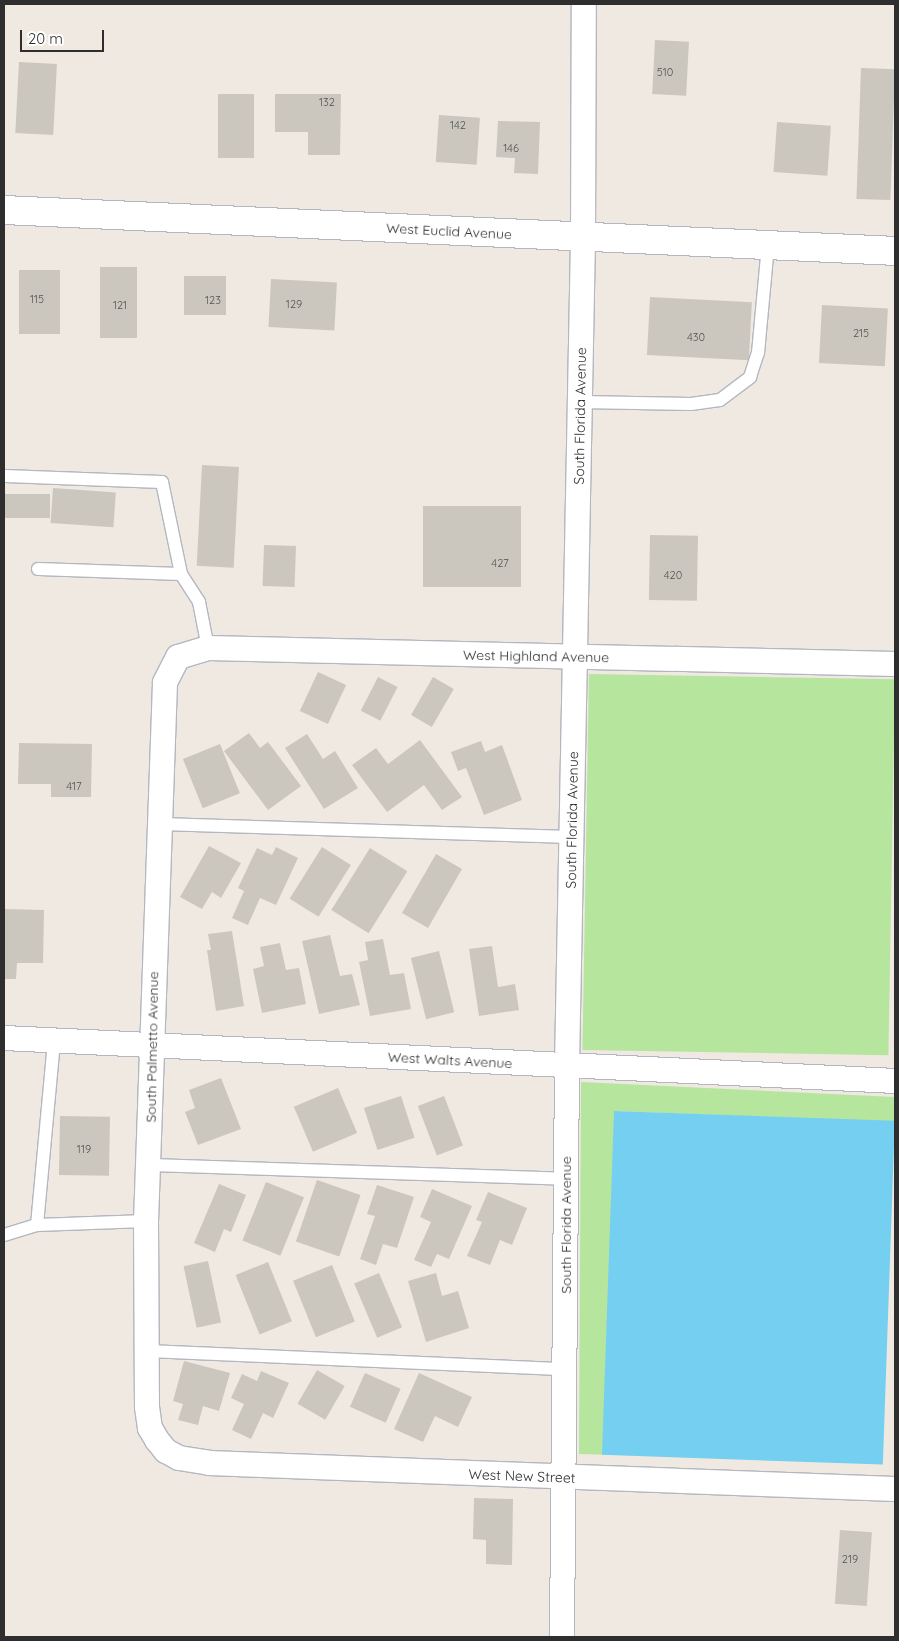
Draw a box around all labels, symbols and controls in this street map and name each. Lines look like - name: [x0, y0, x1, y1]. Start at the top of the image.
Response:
- scale bar: [22, 20, 106, 52]
- text: 20 m: [28, 29, 63, 48]
- house number: 510: [657, 65, 673, 79]
- house number: 132: [319, 95, 335, 109]
- house number: 142: [450, 118, 466, 132]
- house number: 146: [503, 141, 519, 155]
- street label: West Euclid Avenue: [386, 219, 512, 243]
- house number: 115: [30, 292, 44, 306]
- house number: 123: [205, 293, 221, 307]
- house number: 129: [286, 297, 302, 311]
- house number: 121: [113, 298, 127, 312]
- house number: 215: [853, 326, 869, 340]
- house number: 430: [687, 330, 705, 344]
- street label: South Florida Avenue: [570, 347, 590, 485]
- house number: 427: [491, 556, 509, 570]
- house number: 420: [664, 568, 682, 582]
- street label: West Highland Avenue: [463, 646, 609, 666]
- street label: South Florida Avenue: [562, 751, 582, 889]
- house number: 417: [66, 779, 82, 793]
- street label: South Palmetto Avenue: [142, 971, 162, 1123]
- street label: West Walts Avenue: [387, 1048, 513, 1072]
- house number: 119: [77, 1142, 91, 1156]
- street label: South Florida Avenue: [558, 1156, 574, 1294]
- street label: West New Street: [468, 1466, 576, 1486]
- house number: 219: [842, 1552, 858, 1566]

